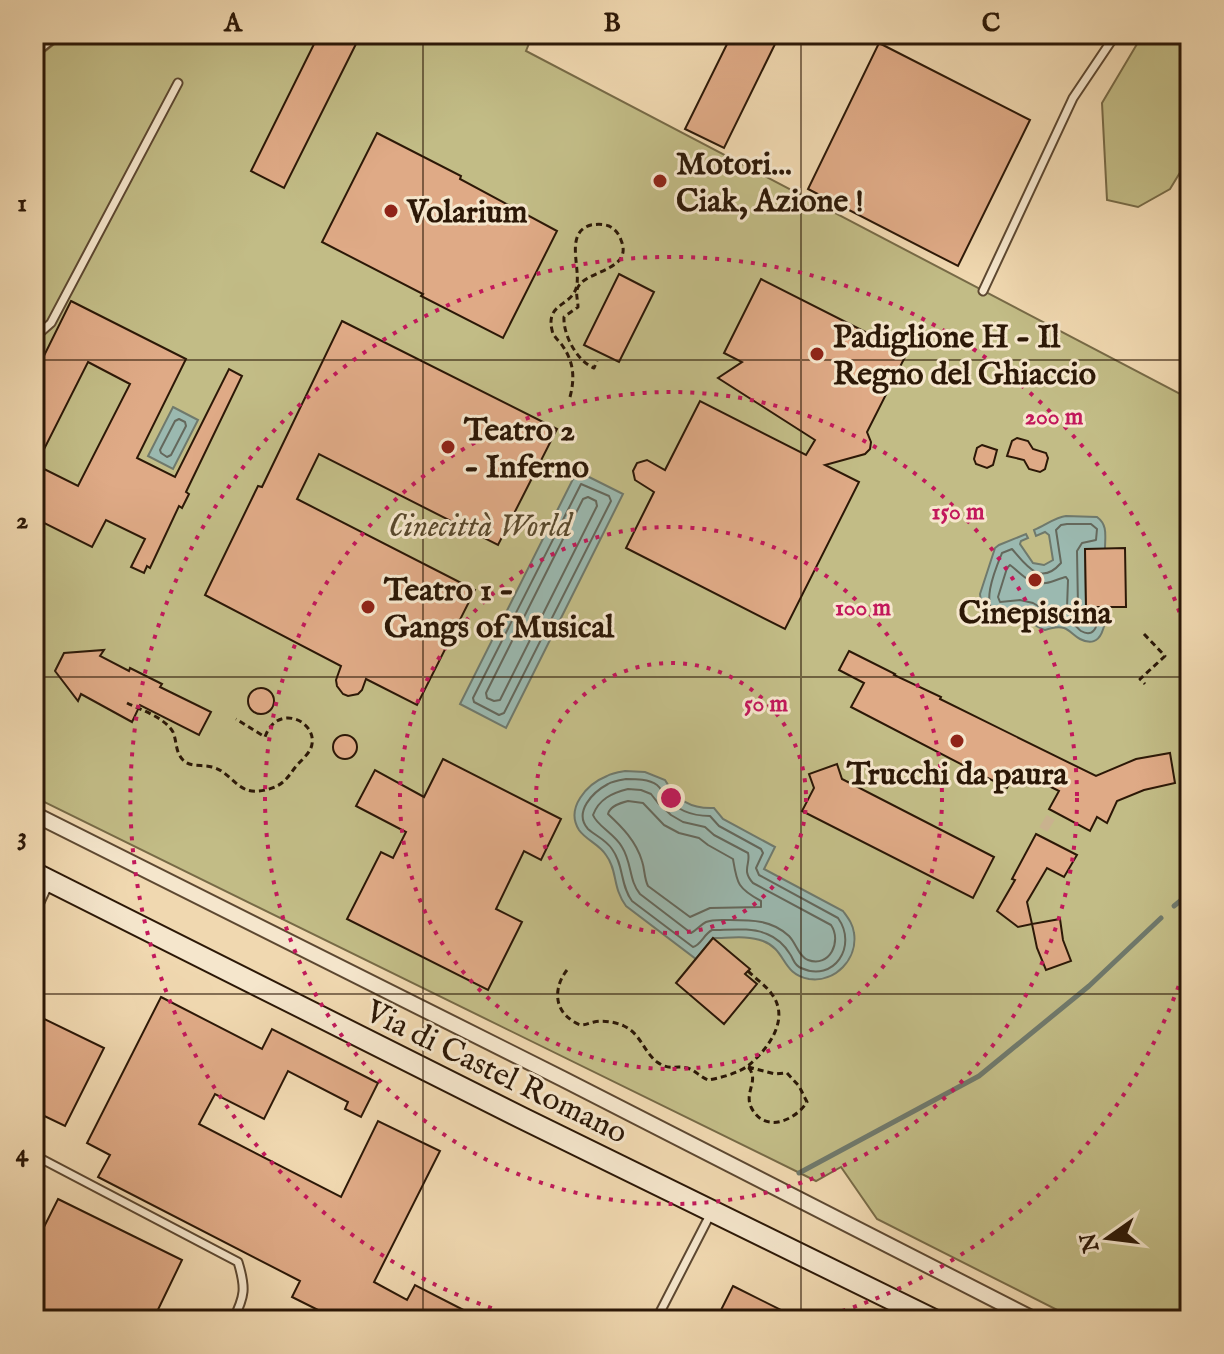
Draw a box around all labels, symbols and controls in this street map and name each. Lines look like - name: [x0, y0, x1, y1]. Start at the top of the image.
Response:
- text: A: [223, 7, 243, 40]
- text: B: [603, 7, 621, 40]
- text: C: [982, 7, 1001, 40]
- place label: Motori... Ciak, Azione !: [676, 145, 864, 223]
- marker: Motori... Ciak, Azione !: [651, 172, 669, 190]
- text: 1: [17, 187, 27, 220]
- place label: Volarium: [406, 193, 528, 234]
- marker: Volarium: [382, 202, 400, 220]
- place label: Padiglione H - Il Regno del Ghiaccio: [833, 318, 1096, 396]
- marker: Padiglione H - Il Regno del Ghiaccio: [808, 345, 826, 363]
- text: 200 m: [1025, 402, 1084, 433]
- place label: Teatro 2 - Inferno: [463, 411, 589, 489]
- marker: Teatro 2 - Inferno: [439, 438, 457, 456]
- text: 150 m: [931, 497, 985, 528]
- text: 2: [16, 504, 28, 537]
- park label: Cinecittà World: [388, 507, 574, 548]
- place label: Teatro 1 - Gangs of Musical: [383, 571, 615, 649]
- marker: Cinepiscina: [1026, 571, 1044, 589]
- text: 100 m: [835, 593, 892, 624]
- place label: Cinepiscina: [958, 594, 1113, 635]
- marker: Teatro 1 - Gangs of Musical: [359, 598, 377, 616]
- text: 50 m: [744, 689, 789, 720]
- marker: Trucchi da paura: [948, 732, 966, 750]
- place label: Trucchi da paura: [846, 755, 1068, 796]
- centre of rings: [657, 784, 685, 812]
- text: 3: [17, 820, 27, 853]
- street label: Via di Castel Romano: [357, 992, 634, 1154]
- text: 4: [16, 1137, 30, 1170]
- north arrow: [1068, 1198, 1148, 1278]
- text: N: [1075, 1230, 1107, 1256]

